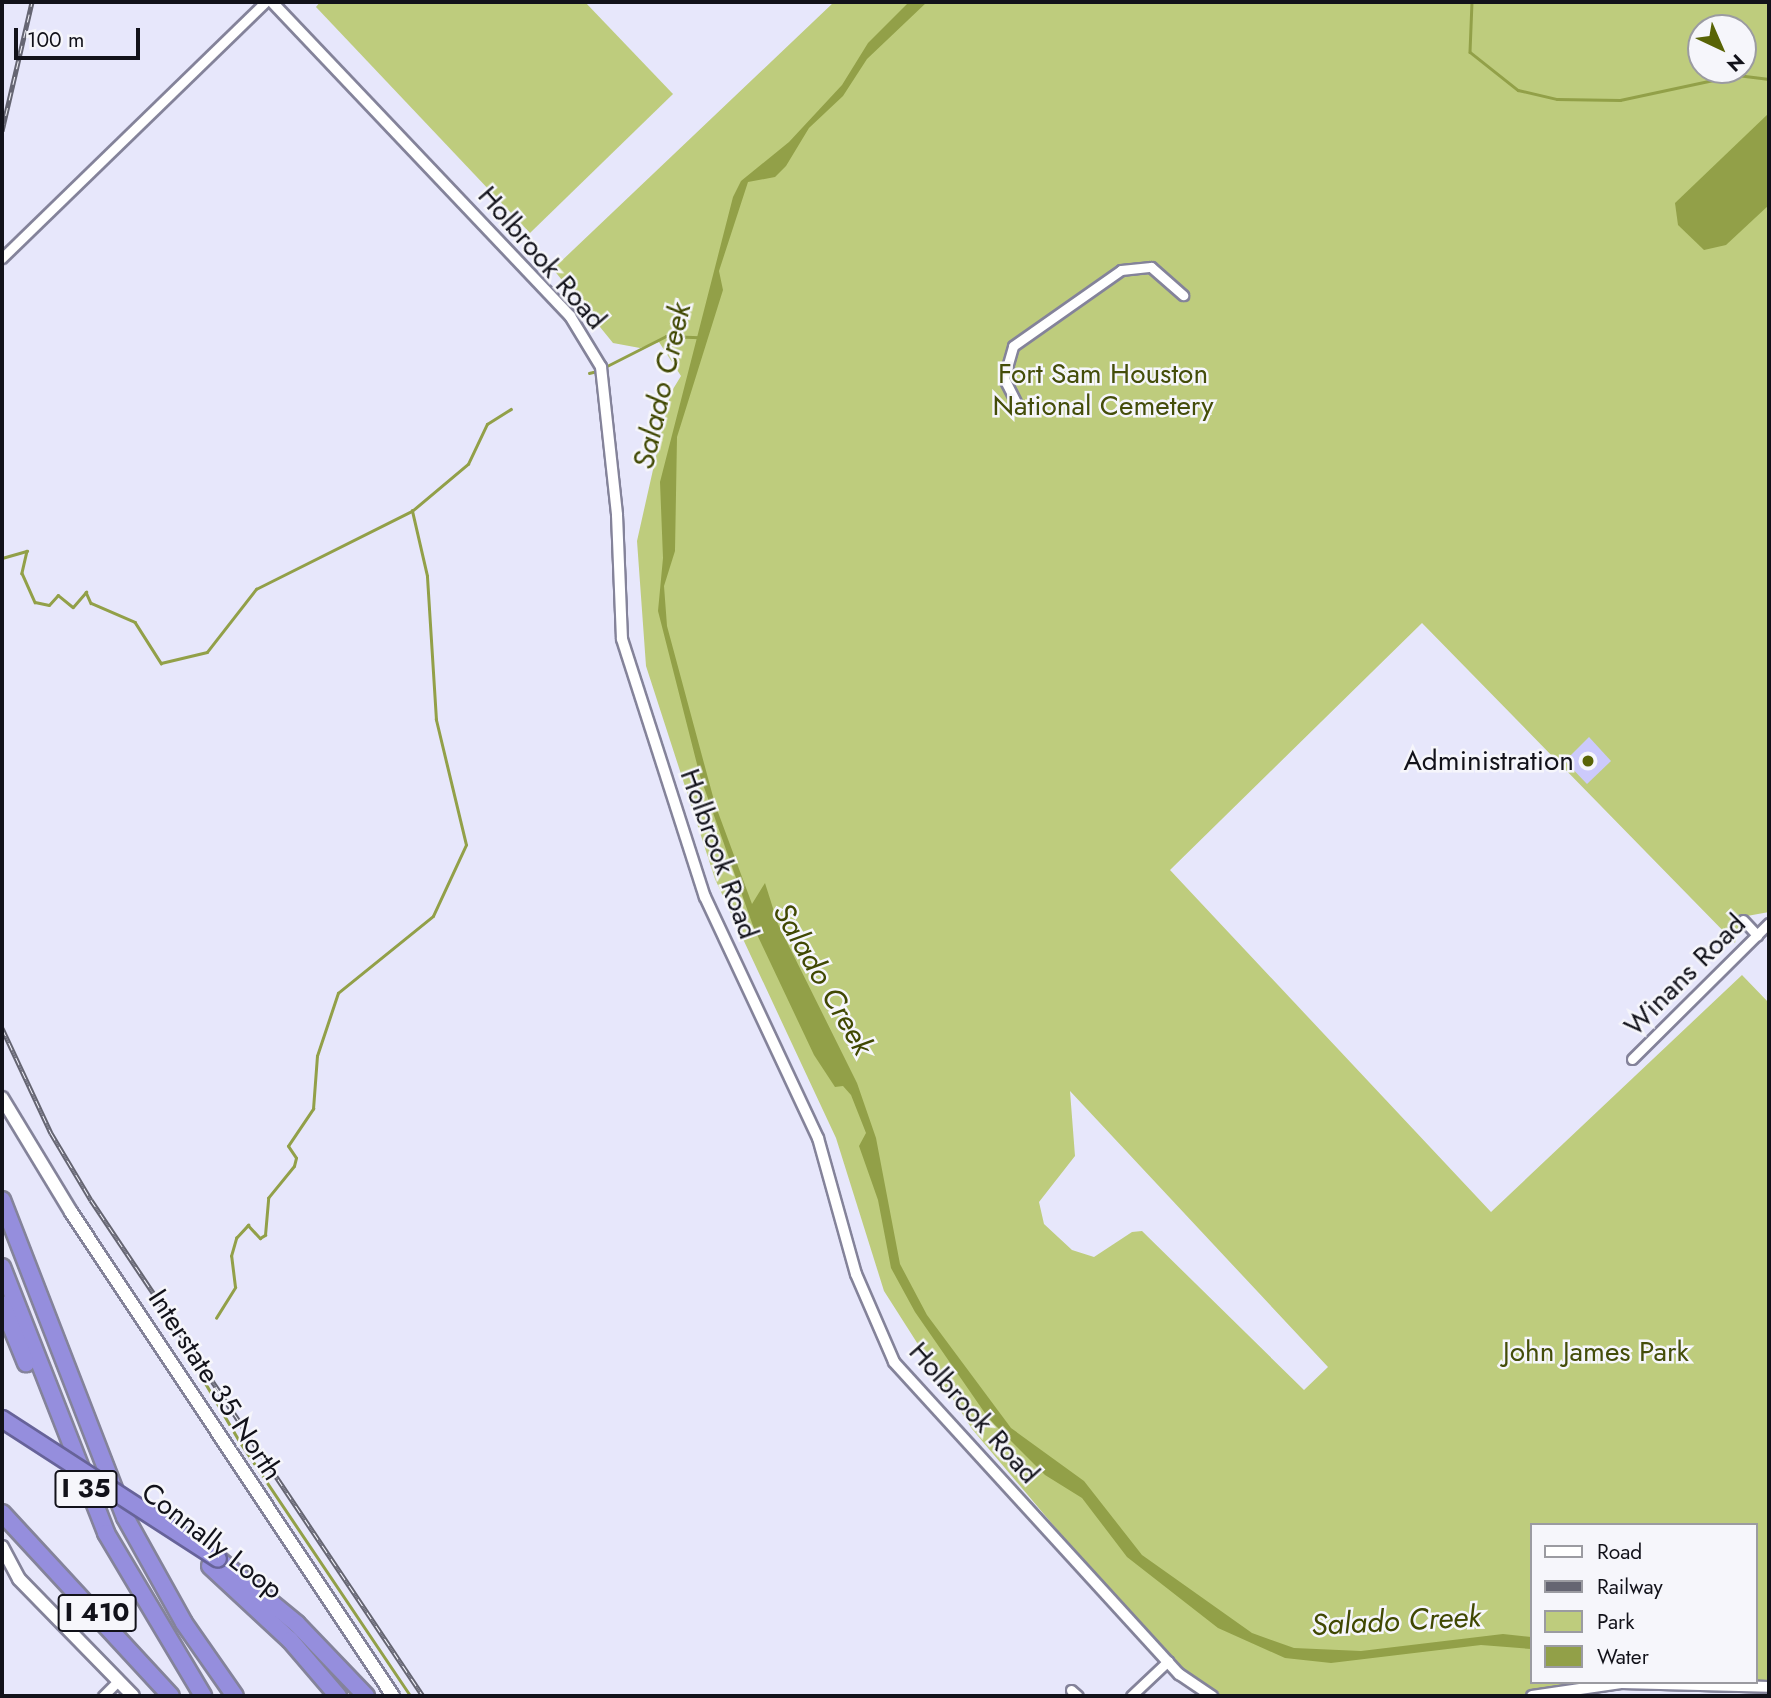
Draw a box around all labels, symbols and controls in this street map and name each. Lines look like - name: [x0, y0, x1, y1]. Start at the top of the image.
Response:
- scale bar: [18, 14, 144, 58]
- north arrow: [1687, 14, 1757, 84]
- text: 100 m: [27, 25, 84, 55]
- text: N: [1721, 48, 1750, 78]
- street label: Holbrook Road: [471, 180, 613, 336]
- water label: Salado Creek: [625, 299, 699, 473]
- park label: Fort Sam Houston National Cemetery: [992, 357, 1214, 423]
- place label: Administration: [1403, 744, 1574, 778]
- marker: Administration: [1580, 753, 1596, 769]
- street label: Holbrook Road: [673, 764, 765, 944]
- water label: Salado Creek: [765, 897, 881, 1061]
- street label: Winans Road: [1617, 907, 1753, 1043]
- street label: Interstate 35 North: [141, 1283, 289, 1487]
- street label: Holbrook Road: [902, 1335, 1046, 1491]
- park label: John James Park: [1503, 1335, 1689, 1369]
- road number: I 35: [53, 1466, 119, 1512]
- street label: Connally Loop: [135, 1475, 289, 1607]
- legend: [1530, 1523, 1757, 1684]
- text: Road: [1597, 1537, 1642, 1567]
- text: Railway: [1597, 1572, 1663, 1602]
- road number: I 410: [57, 1590, 137, 1636]
- water label: Salado Creek: [1310, 1599, 1482, 1643]
- text: Park: [1597, 1607, 1634, 1637]
- text: Water: [1597, 1642, 1649, 1672]

